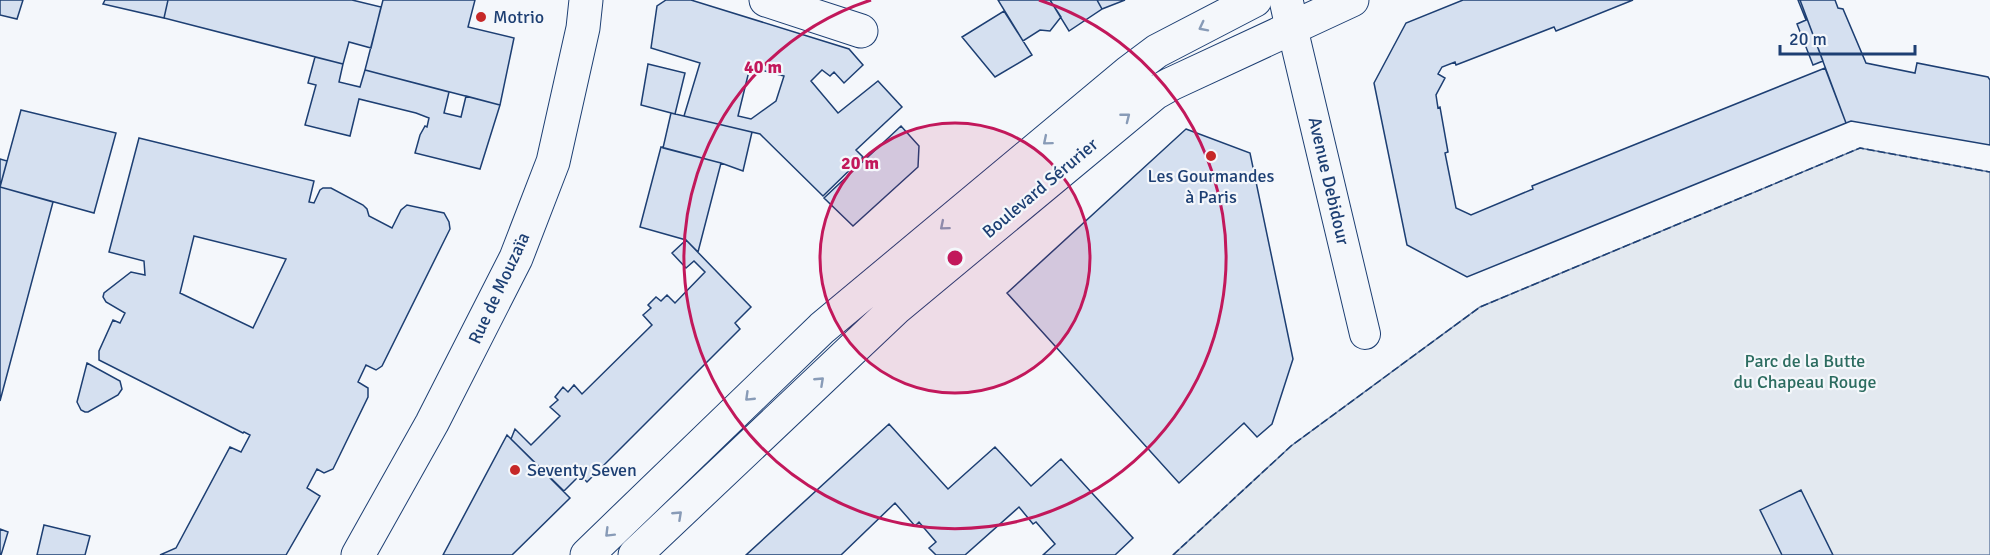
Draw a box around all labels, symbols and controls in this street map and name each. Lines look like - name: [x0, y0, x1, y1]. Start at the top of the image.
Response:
- place label: Motrio: [493, 6, 544, 28]
- marker: Motrio: [474, 10, 488, 24]
- scale bar: [1780, 18, 1915, 56]
- one-way arrow: [1199, 20, 1209, 31]
- text: 20 m: [1789, 28, 1827, 50]
- text: 40 m: [744, 56, 782, 78]
- one-way arrow: [1119, 113, 1130, 124]
- street label: Avenue Debidour: [1304, 115, 1355, 248]
- street label: Boulevard Sérurier: [978, 133, 1103, 243]
- one-way arrow: [1042, 134, 1053, 145]
- marker: Les Gourmandes à Paris: [1204, 149, 1218, 163]
- text: 20 m: [841, 152, 879, 174]
- place label: Les Gourmandes à Paris: [1148, 165, 1275, 208]
- one-way arrow: [940, 218, 951, 229]
- street label: Rue de Mouzaïa: [464, 229, 534, 347]
- centre of rings: [945, 248, 965, 268]
- park label: Parc de la Butte du Chapeau Rouge: [1734, 350, 1876, 393]
- one-way arrow: [813, 377, 823, 388]
- one-way arrow: [746, 390, 756, 401]
- place label: Seventy Seven: [527, 459, 637, 481]
- marker: Seventy Seven: [508, 463, 522, 477]
- one-way arrow: [671, 511, 681, 522]
- one-way arrow: [606, 526, 617, 537]

